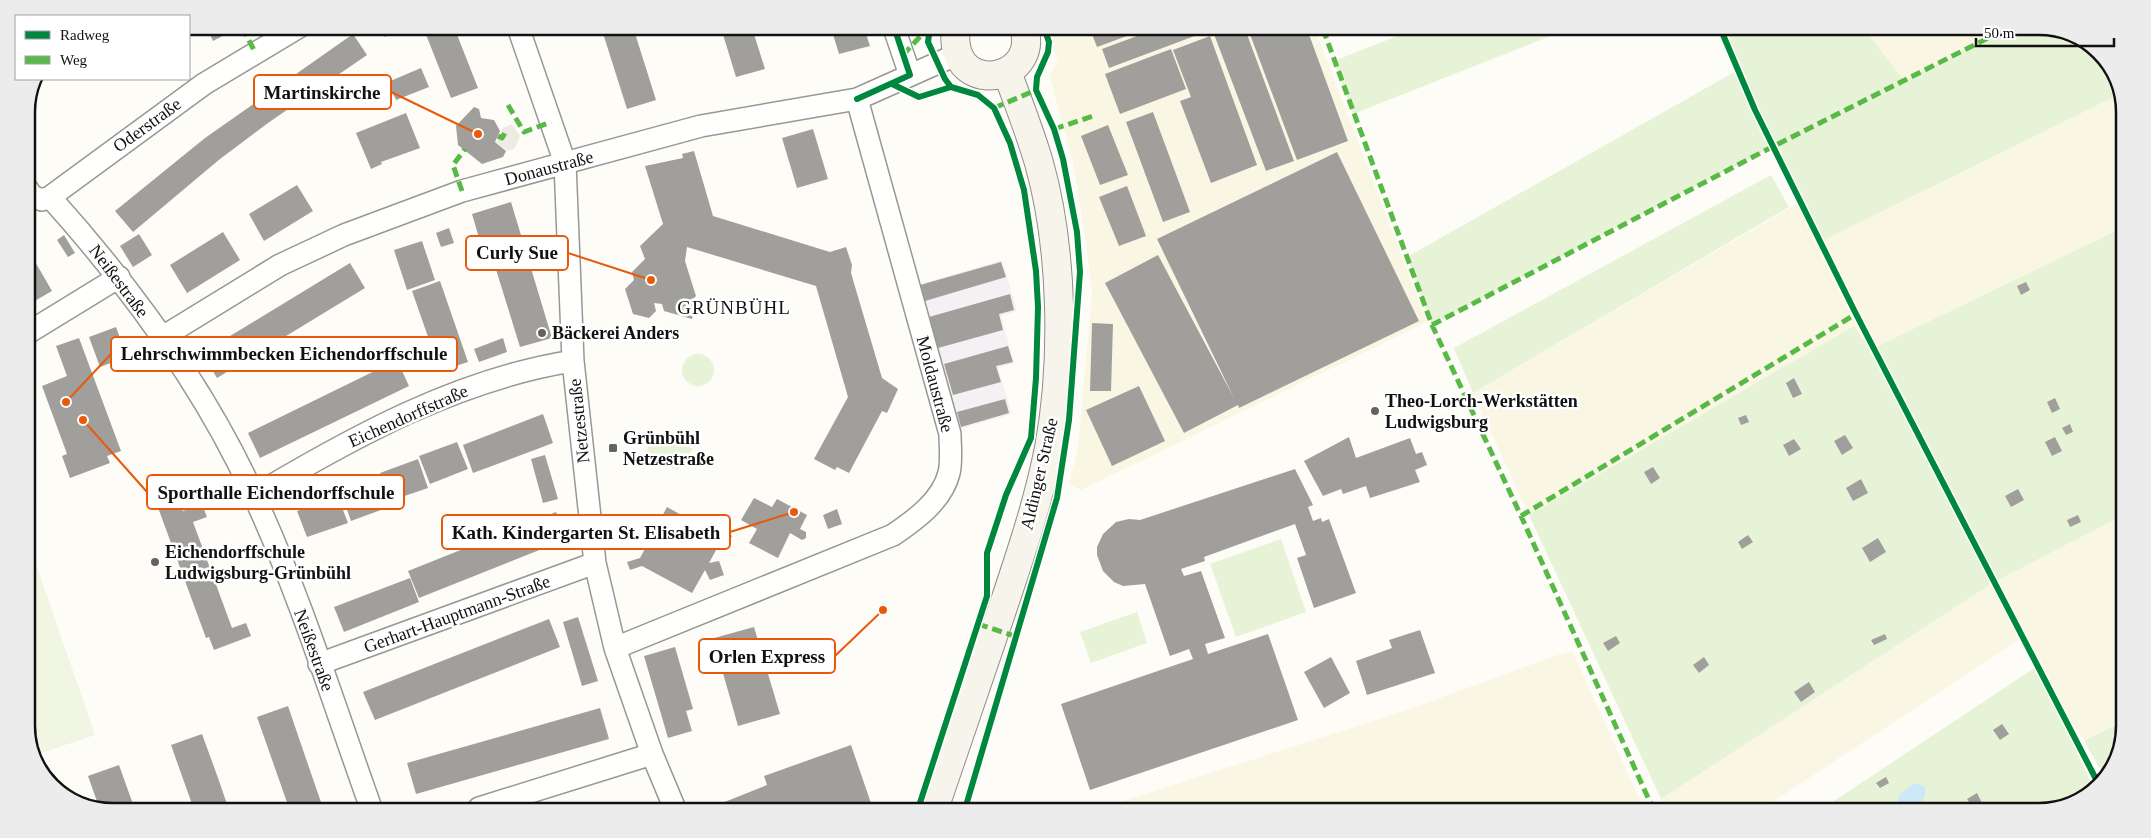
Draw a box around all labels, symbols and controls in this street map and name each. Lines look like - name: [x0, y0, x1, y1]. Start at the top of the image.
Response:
- legend: [15, 15, 190, 80]
- scale bar: [1976, 15, 2114, 47]
- text: 50 m: [1984, 25, 2015, 41]
- text: Radweg: [60, 27, 110, 43]
- text: Weg: [60, 52, 88, 68]
- callout: Martinskirche: [254, 75, 391, 109]
- text: Martinskirche: [264, 82, 380, 103]
- street label: Oderstraße: [109, 94, 185, 156]
- street label: Donaustraße: [502, 147, 596, 189]
- callout: Curly Sue: [466, 236, 568, 270]
- street label: Neißestraße: [85, 241, 153, 321]
- text: Curly Sue: [476, 242, 558, 263]
- district label: GRÜNBÜHL: [677, 297, 791, 318]
- place label: Bäckerei Anders: [552, 323, 679, 343]
- marker: Bäckerei Anders: [536, 327, 548, 339]
- street label: Moldaustraße: [913, 334, 957, 434]
- callout: Lehrschwimmbecken Eichendorffschule: [111, 337, 457, 371]
- text: Lehrschwimmbecken Eichendorffschule: [121, 343, 447, 364]
- street label: Netzestraße: [565, 378, 593, 464]
- street label: Eichendorffstraße: [345, 381, 471, 451]
- place label: Theo-Lorch-Werkstätten Ludwigsburg: [1385, 391, 1578, 432]
- marker: Theo-Lorch-Werkstätten Ludwigsburg: [1369, 405, 1381, 417]
- street label: Aldinger Straße: [1016, 416, 1062, 532]
- place label: Grünbühl Netzestraße: [623, 428, 714, 469]
- marker: Grünbühl Netzestraße: [607, 442, 619, 454]
- callout: Sporthalle Eichendorffschule: [147, 475, 404, 509]
- text: Sporthalle Eichendorffschule: [158, 482, 394, 503]
- callout: Kath. Kindergarten St. Elisabeth: [442, 515, 730, 549]
- text: Kath. Kindergarten St. Elisabeth: [452, 522, 721, 543]
- place label: Eichendorffschule Ludwigsburg-Grünbühl: [165, 542, 351, 583]
- marker: Eichendorffschule Ludwigsburg-Grünbühl: [149, 556, 161, 568]
- street label: Gerhart-Hauptmann-Straße: [361, 571, 553, 657]
- street label: Neißestraße: [290, 606, 338, 694]
- callout: Orlen Express: [699, 639, 835, 673]
- text: Orlen Express: [709, 646, 825, 667]

